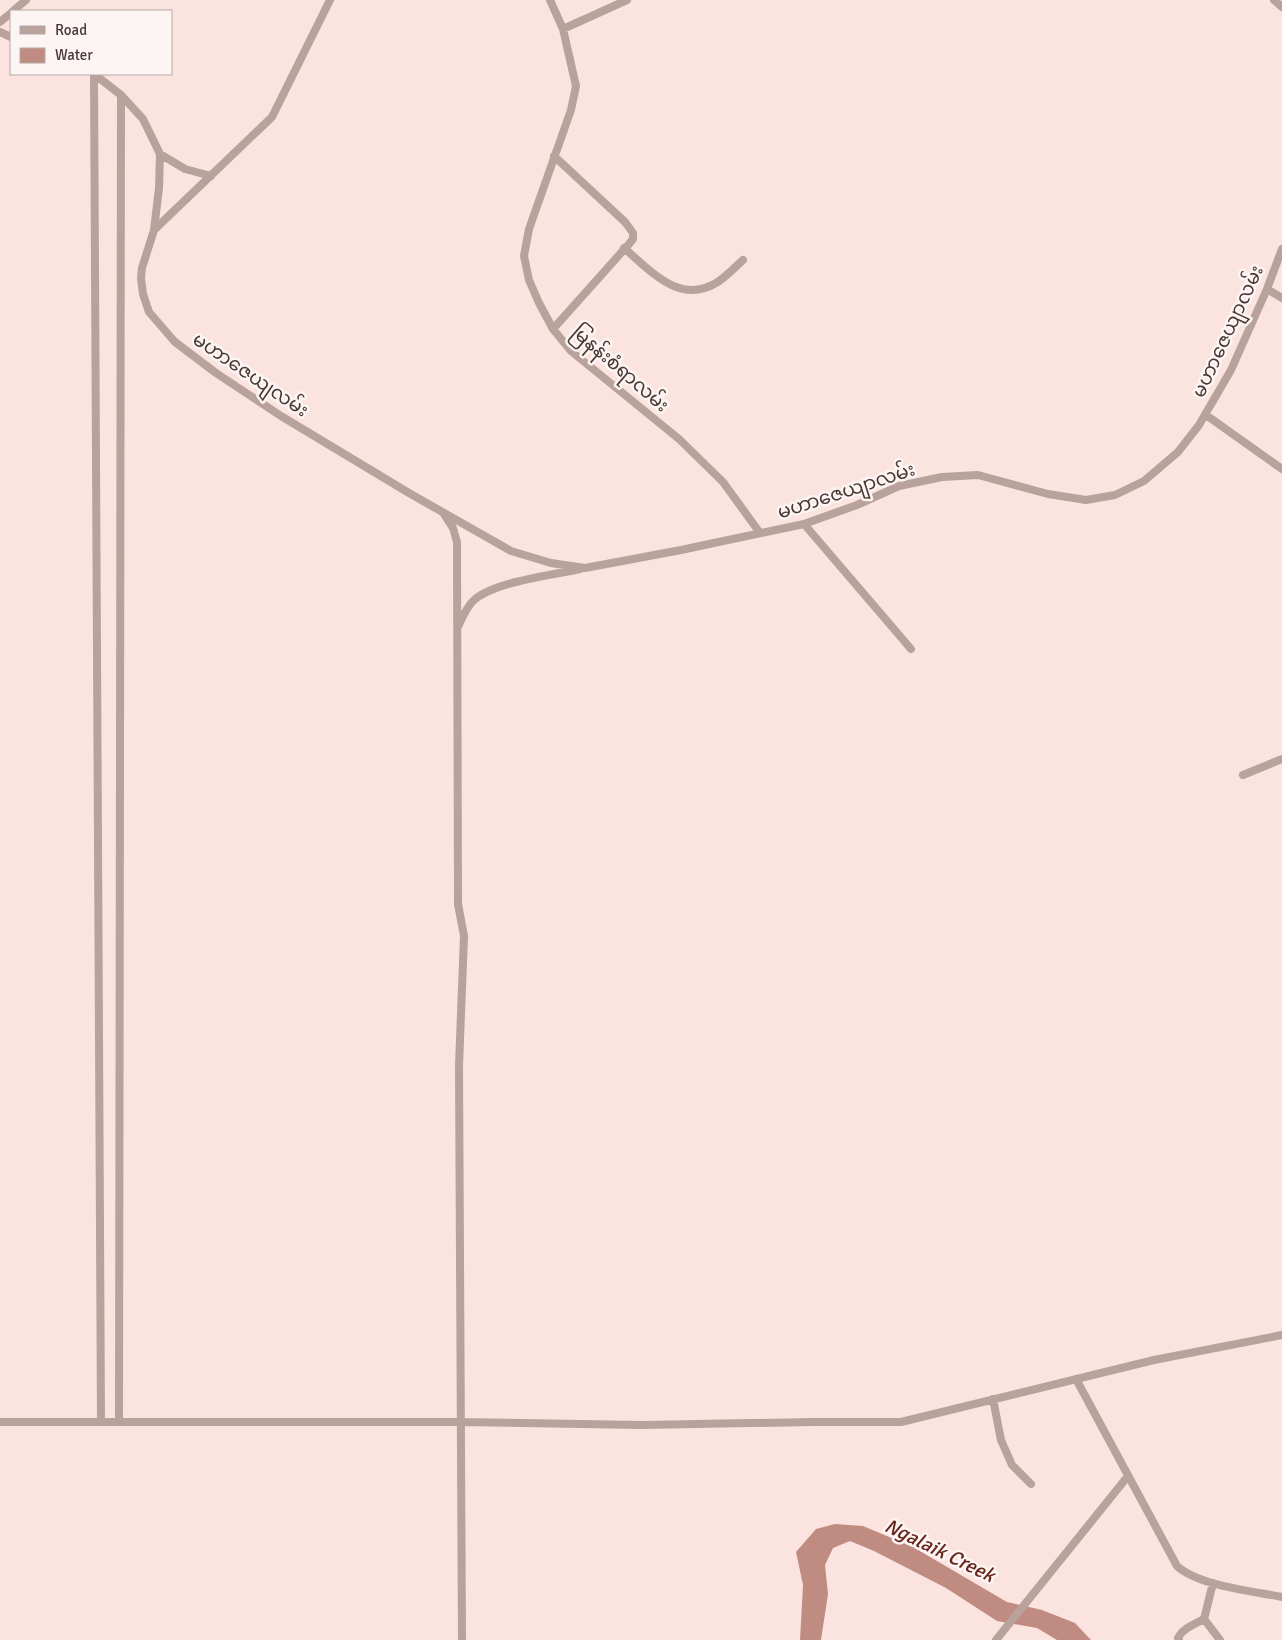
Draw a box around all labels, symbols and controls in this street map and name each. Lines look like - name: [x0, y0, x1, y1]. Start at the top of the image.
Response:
- legend: [10, 10, 172, 75]
- text: Road: [55, 21, 87, 39]
- text: Water: [55, 46, 93, 64]
- street label: မဟာဇေယျာလမ်း: [1184, 260, 1272, 403]
- street label: မြနန်းစံရာလမ်း: [565, 318, 676, 420]
- street label: မဟာဇေယျလမ်း: [186, 325, 315, 425]
- street label: မဟာဇေယျာလမ်း: [774, 455, 919, 527]
- water label: Ngalaik Creek: [881, 1513, 1001, 1589]

